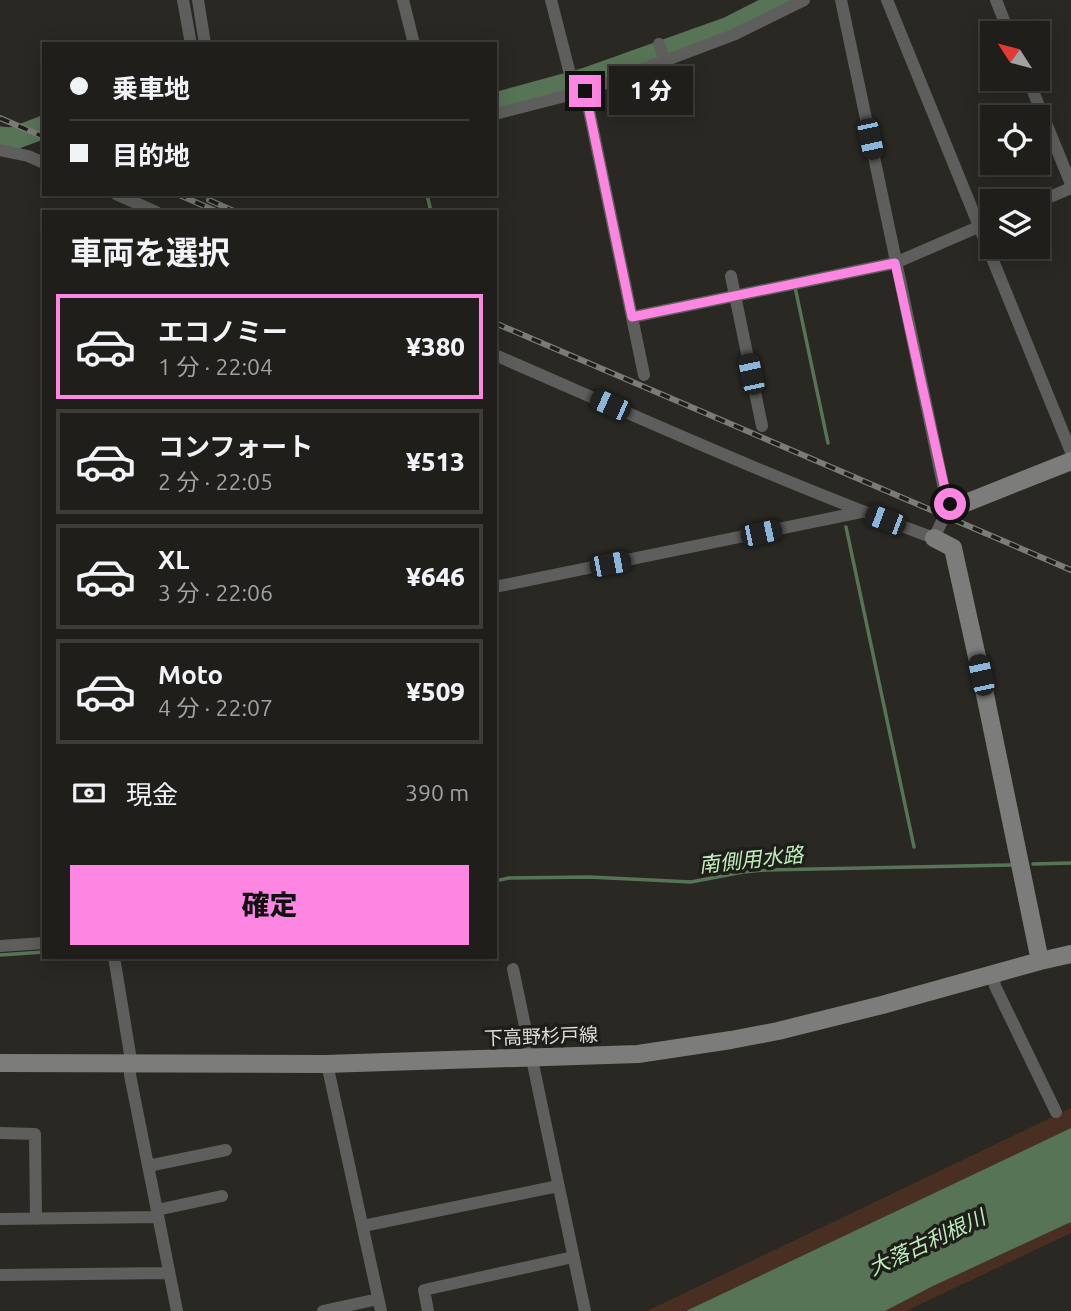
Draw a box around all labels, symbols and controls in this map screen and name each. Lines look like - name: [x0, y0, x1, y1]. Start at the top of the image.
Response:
- north arrow: [980, 21, 1050, 91]
- map controls: [980, 21, 1050, 259]
- callout: 1 分: [610, 66, 694, 116]
- text: 乗車地: [112, 74, 190, 103]
- route end: [569, 75, 601, 107]
- text: 1 分: [630, 78, 672, 103]
- button: locate: [980, 105, 1050, 175]
- car: [856, 116, 885, 162]
- text: 目的地: [112, 141, 190, 170]
- button: layers: [980, 189, 1050, 259]
- text: 車両を選択: [70, 234, 230, 270]
- icon: car: [74, 315, 137, 378]
- text: エコノミー: [158, 317, 288, 346]
- text: ¥380: [406, 332, 465, 361]
- car: [737, 351, 766, 397]
- text: 1 分 · 22:04: [158, 354, 273, 379]
- car: [587, 387, 634, 423]
- icon: car: [74, 430, 137, 493]
- text: コンフォート: [158, 432, 313, 461]
- text: ¥513: [406, 447, 465, 476]
- text: 2 分 · 22:05: [158, 469, 273, 494]
- route start: [934, 488, 966, 520]
- car: [862, 503, 909, 537]
- car: [739, 518, 784, 548]
- icon: car: [74, 545, 137, 608]
- text: XL: [158, 545, 189, 574]
- car: [588, 550, 633, 578]
- text: ¥646: [406, 562, 465, 591]
- text: 3 分 · 22:06: [158, 580, 273, 605]
- car: [967, 652, 996, 698]
- icon: car: [74, 660, 137, 723]
- text: Moto: [158, 660, 223, 689]
- text: ¥509: [406, 677, 465, 706]
- text: 4 分 · 22:07: [158, 695, 273, 720]
- icon: cash: [70, 774, 108, 812]
- text: 現金: [126, 780, 178, 809]
- text: 390 m: [405, 780, 469, 805]
- water label: 南側用水路: [697, 841, 806, 876]
- button: 確定: [70, 865, 469, 945]
- street label: 下高野杉戸線: [484, 1023, 598, 1049]
- water label: 大落古利根川: [864, 1204, 991, 1280]

